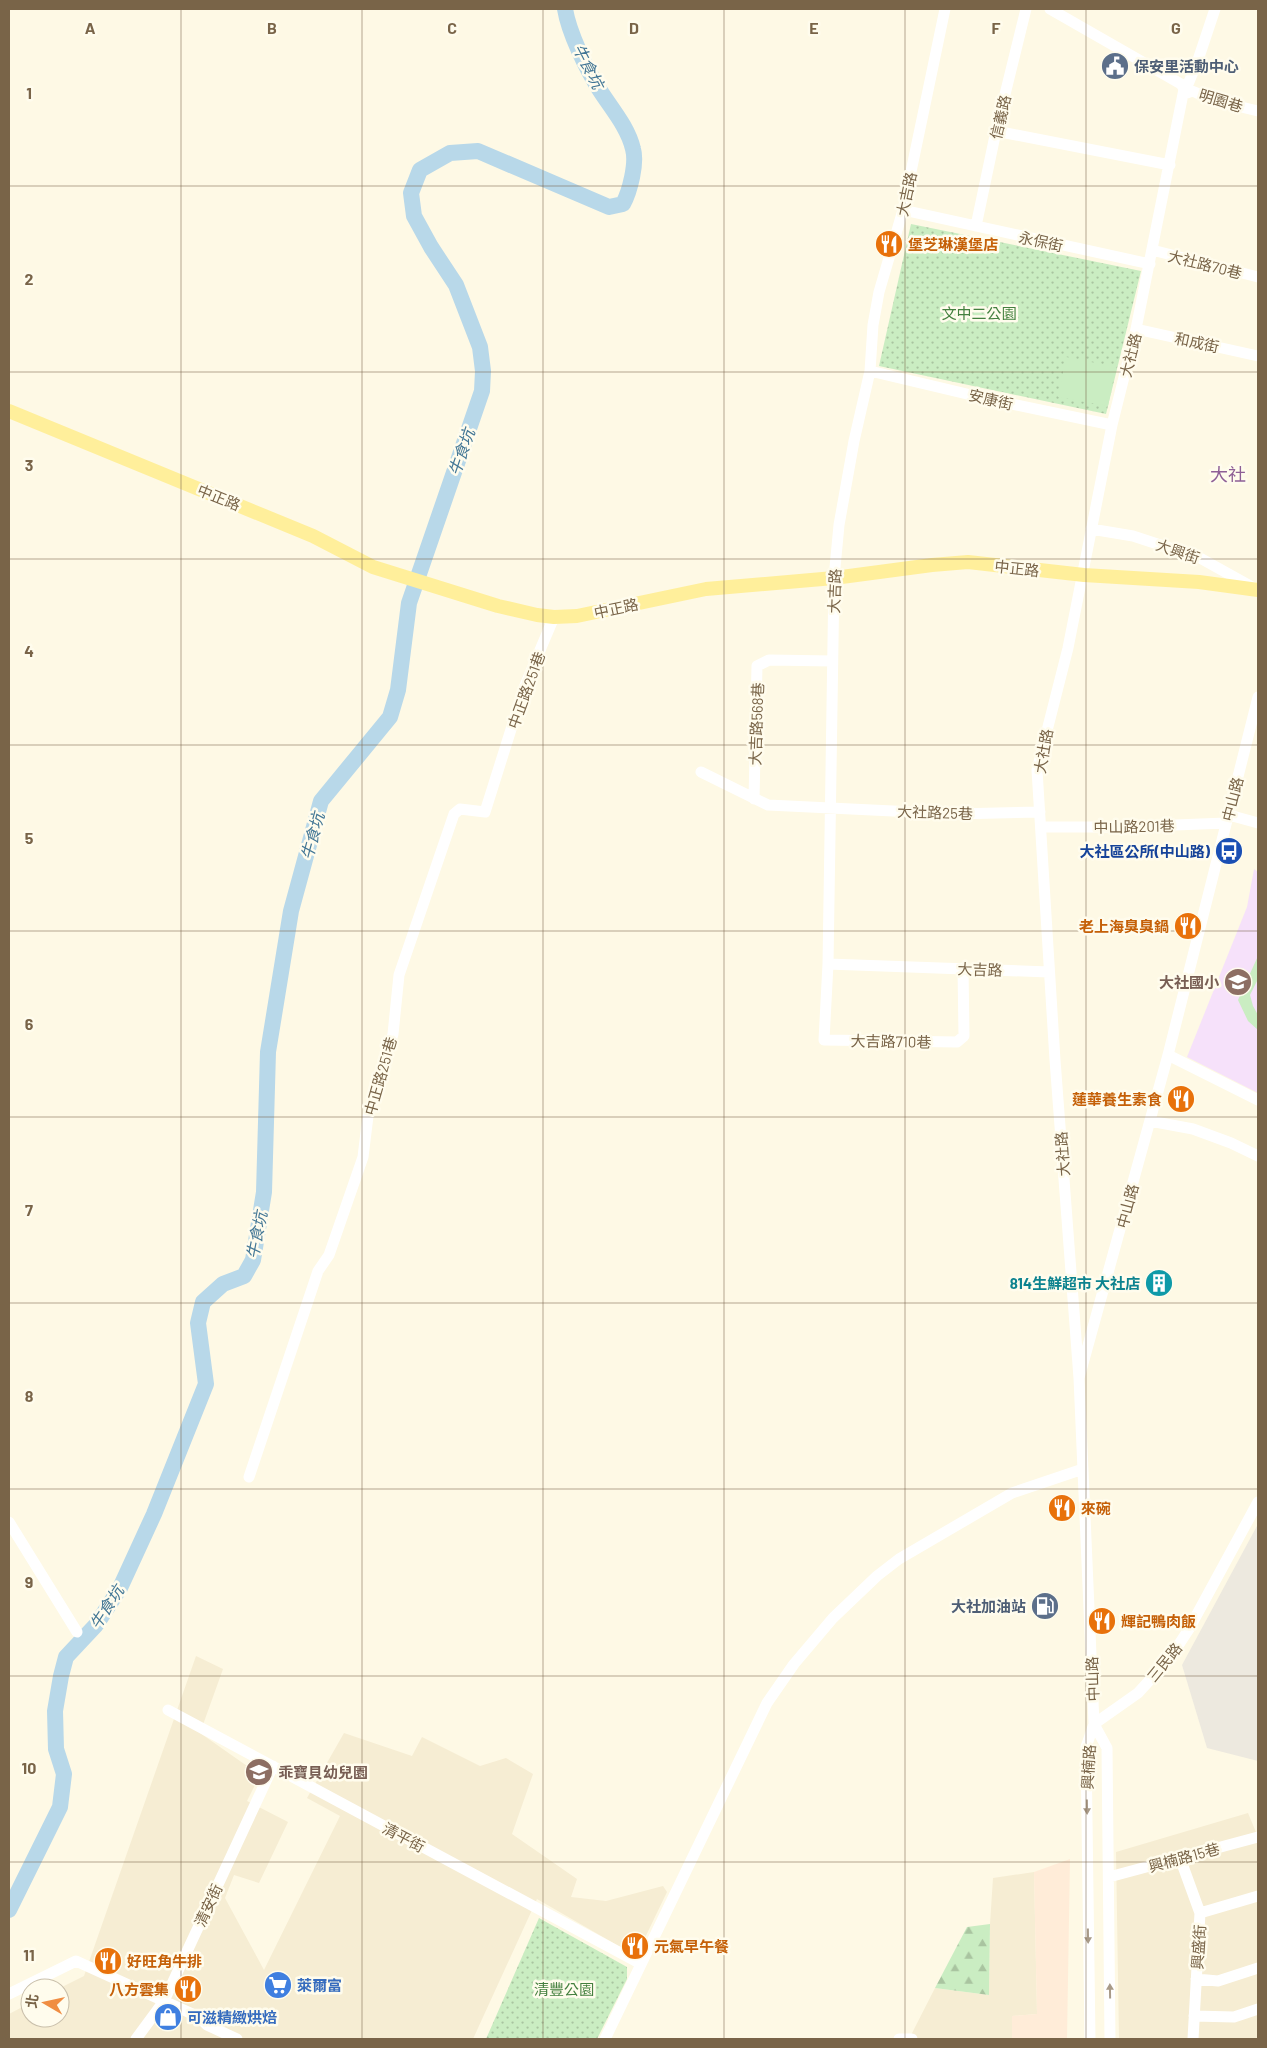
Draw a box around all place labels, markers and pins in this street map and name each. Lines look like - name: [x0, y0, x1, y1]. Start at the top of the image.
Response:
- public building icon: 保安里活動中心: [1100, 51, 1130, 81]
- place label: 保安里活動中心: [1134, 57, 1239, 75]
- restaurant icon: 堡芝琳漢堡店: [874, 229, 904, 259]
- place label: 堡芝琳漢堡店: [908, 235, 998, 253]
- bus stop icon: 大社區公所(中山路): [1214, 836, 1244, 866]
- place label: 大社區公所(中山路): [1080, 842, 1211, 860]
- restaurant icon: 老上海臭臭鍋: [1173, 911, 1203, 941]
- place label: 老上海臭臭鍋: [1079, 917, 1169, 935]
- school or university icon: 大社國小: [1223, 967, 1253, 997]
- place label: 大社國小: [1159, 973, 1220, 991]
- restaurant icon: 蓮華養生素食: [1166, 1084, 1196, 1114]
- place label: 蓮華養生素食: [1072, 1090, 1162, 1108]
- building icon: 814生鮮超市 大社店: [1144, 1268, 1174, 1298]
- place label: 814生鮮超市 大社店: [1010, 1274, 1140, 1292]
- restaurant icon: 來碗: [1047, 1493, 1077, 1523]
- place label: 來碗: [1081, 1499, 1111, 1517]
- fuel station icon: 大社加油站: [1030, 1591, 1060, 1621]
- place label: 大社加油站: [951, 1597, 1026, 1615]
- restaurant icon: 輝記鴨肉飯: [1087, 1606, 1117, 1636]
- place label: 輝記鴨肉飯: [1121, 1612, 1196, 1630]
- school or university icon: 乖寶貝幼兒園: [244, 1757, 274, 1787]
- place label: 乖寶貝幼兒園: [278, 1763, 368, 1781]
- restaurant icon: 元氣早午餐: [620, 1931, 650, 1961]
- place label: 元氣早午餐: [654, 1937, 729, 1955]
- restaurant icon: 好旺角牛排: [93, 1946, 123, 1976]
- place label: 好旺角牛排: [127, 1952, 202, 1970]
- supermarket icon: 萊爾富: [263, 1970, 293, 2000]
- restaurant icon: 八方雲集: [173, 1974, 203, 2004]
- place label: 萊爾富: [297, 1976, 342, 1994]
- place label: 八方雲集: [109, 1980, 169, 1998]
- shop icon: 可滋精緻烘焙: [153, 2002, 183, 2032]
- place label: 可滋精緻烘焙: [187, 2008, 277, 2026]

